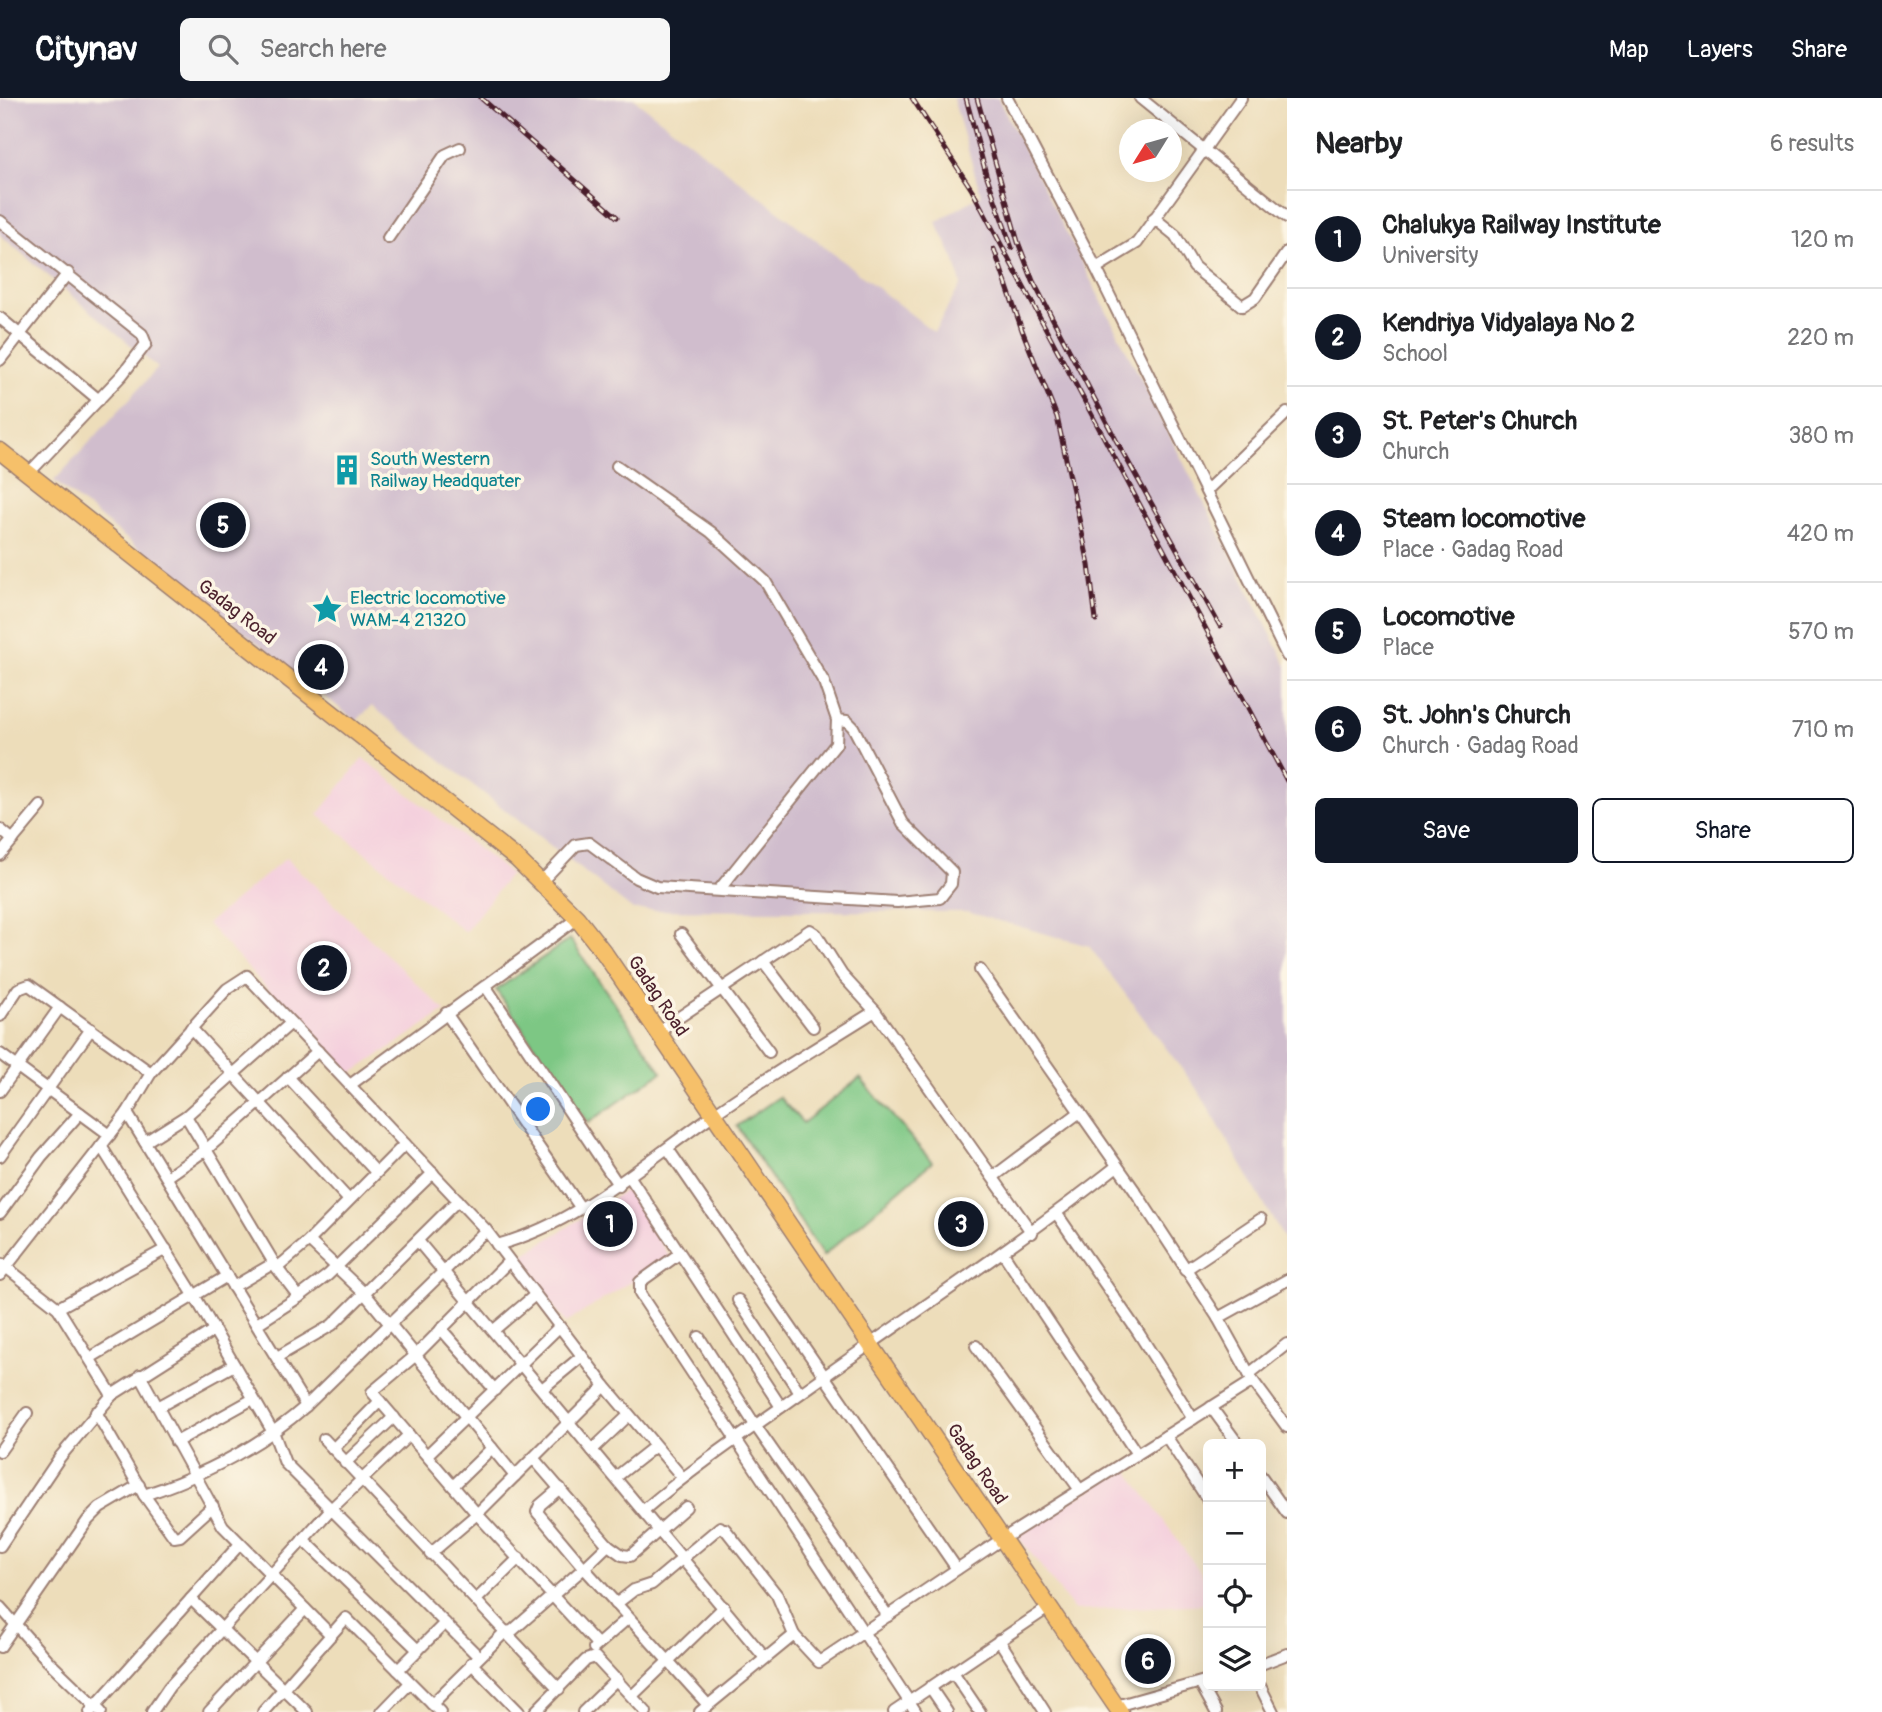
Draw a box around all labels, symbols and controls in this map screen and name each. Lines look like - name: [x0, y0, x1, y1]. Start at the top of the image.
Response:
- search box: [180, 18, 670, 81]
- text: Citynav: [35, 29, 138, 70]
- icon: search: [204, 30, 242, 68]
- text: Search here: [260, 33, 386, 65]
- text: Map: [1609, 35, 1649, 64]
- text: Layers: [1687, 35, 1753, 64]
- text: Share: [1791, 35, 1847, 64]
- north arrow: [1119, 119, 1182, 182]
- text: Nearby: [1315, 125, 1402, 162]
- text: 6 results: [1770, 129, 1854, 158]
- text: Chalukya Railway Institute: [1382, 209, 1661, 241]
- text: 1: [1334, 225, 1343, 254]
- text: 120 m: [1791, 225, 1854, 254]
- text: University: [1382, 241, 1478, 270]
- text: Kendriya Vidyalaya No 2: [1382, 307, 1635, 339]
- text: 2: [1332, 323, 1344, 352]
- text: 220 m: [1787, 323, 1854, 352]
- text: School: [1382, 339, 1448, 368]
- text: St. Peter's Church: [1382, 405, 1577, 437]
- text: 3: [1332, 421, 1344, 450]
- text: 380 m: [1788, 421, 1854, 450]
- text: Church: [1382, 437, 1449, 466]
- place label: South Western Railway Headquater: [370, 447, 521, 493]
- building icon: South Western Railway Headquater: [330, 453, 364, 487]
- pin: 5: [200, 499, 246, 551]
- text: Steam locomotive: [1382, 503, 1585, 535]
- text: 4: [1331, 519, 1345, 548]
- text: 420 m: [1787, 519, 1854, 548]
- text: Place · Gadag Road: [1382, 535, 1563, 564]
- street label: Gadag Road: [193, 574, 281, 650]
- place label: Electric locomotive WAM-4 21320: [350, 586, 506, 632]
- place icon: Electric locomotive WAM-4 21320: [310, 592, 344, 626]
- text: Locomotive: [1382, 601, 1514, 633]
- text: 5: [1332, 617, 1344, 646]
- text: 570 m: [1788, 617, 1854, 646]
- text: Place: [1382, 633, 1434, 662]
- pin: 4: [298, 641, 344, 693]
- text: St. John's Church: [1382, 699, 1571, 731]
- text: 6: [1331, 715, 1345, 744]
- text: 710 m: [1792, 715, 1854, 744]
- text: Church · Gadag Road: [1382, 731, 1579, 760]
- button: Save: [1315, 798, 1578, 863]
- button: Share: [1592, 798, 1854, 863]
- pin: 2: [301, 942, 347, 994]
- street label: Gadag Road: [622, 951, 694, 1041]
- your location: [521, 1092, 555, 1126]
- pin: 1: [587, 1198, 633, 1250]
- pin: 3: [938, 1198, 984, 1250]
- street label: Gadag Road: [941, 1419, 1013, 1509]
- map controls: [1203, 1439, 1266, 1691]
- button: +: [1203, 1439, 1266, 1502]
- button: −: [1203, 1502, 1266, 1565]
- button: locate: [1203, 1565, 1266, 1628]
- button: layers: [1203, 1628, 1266, 1691]
- pin: 6: [1125, 1635, 1171, 1687]

